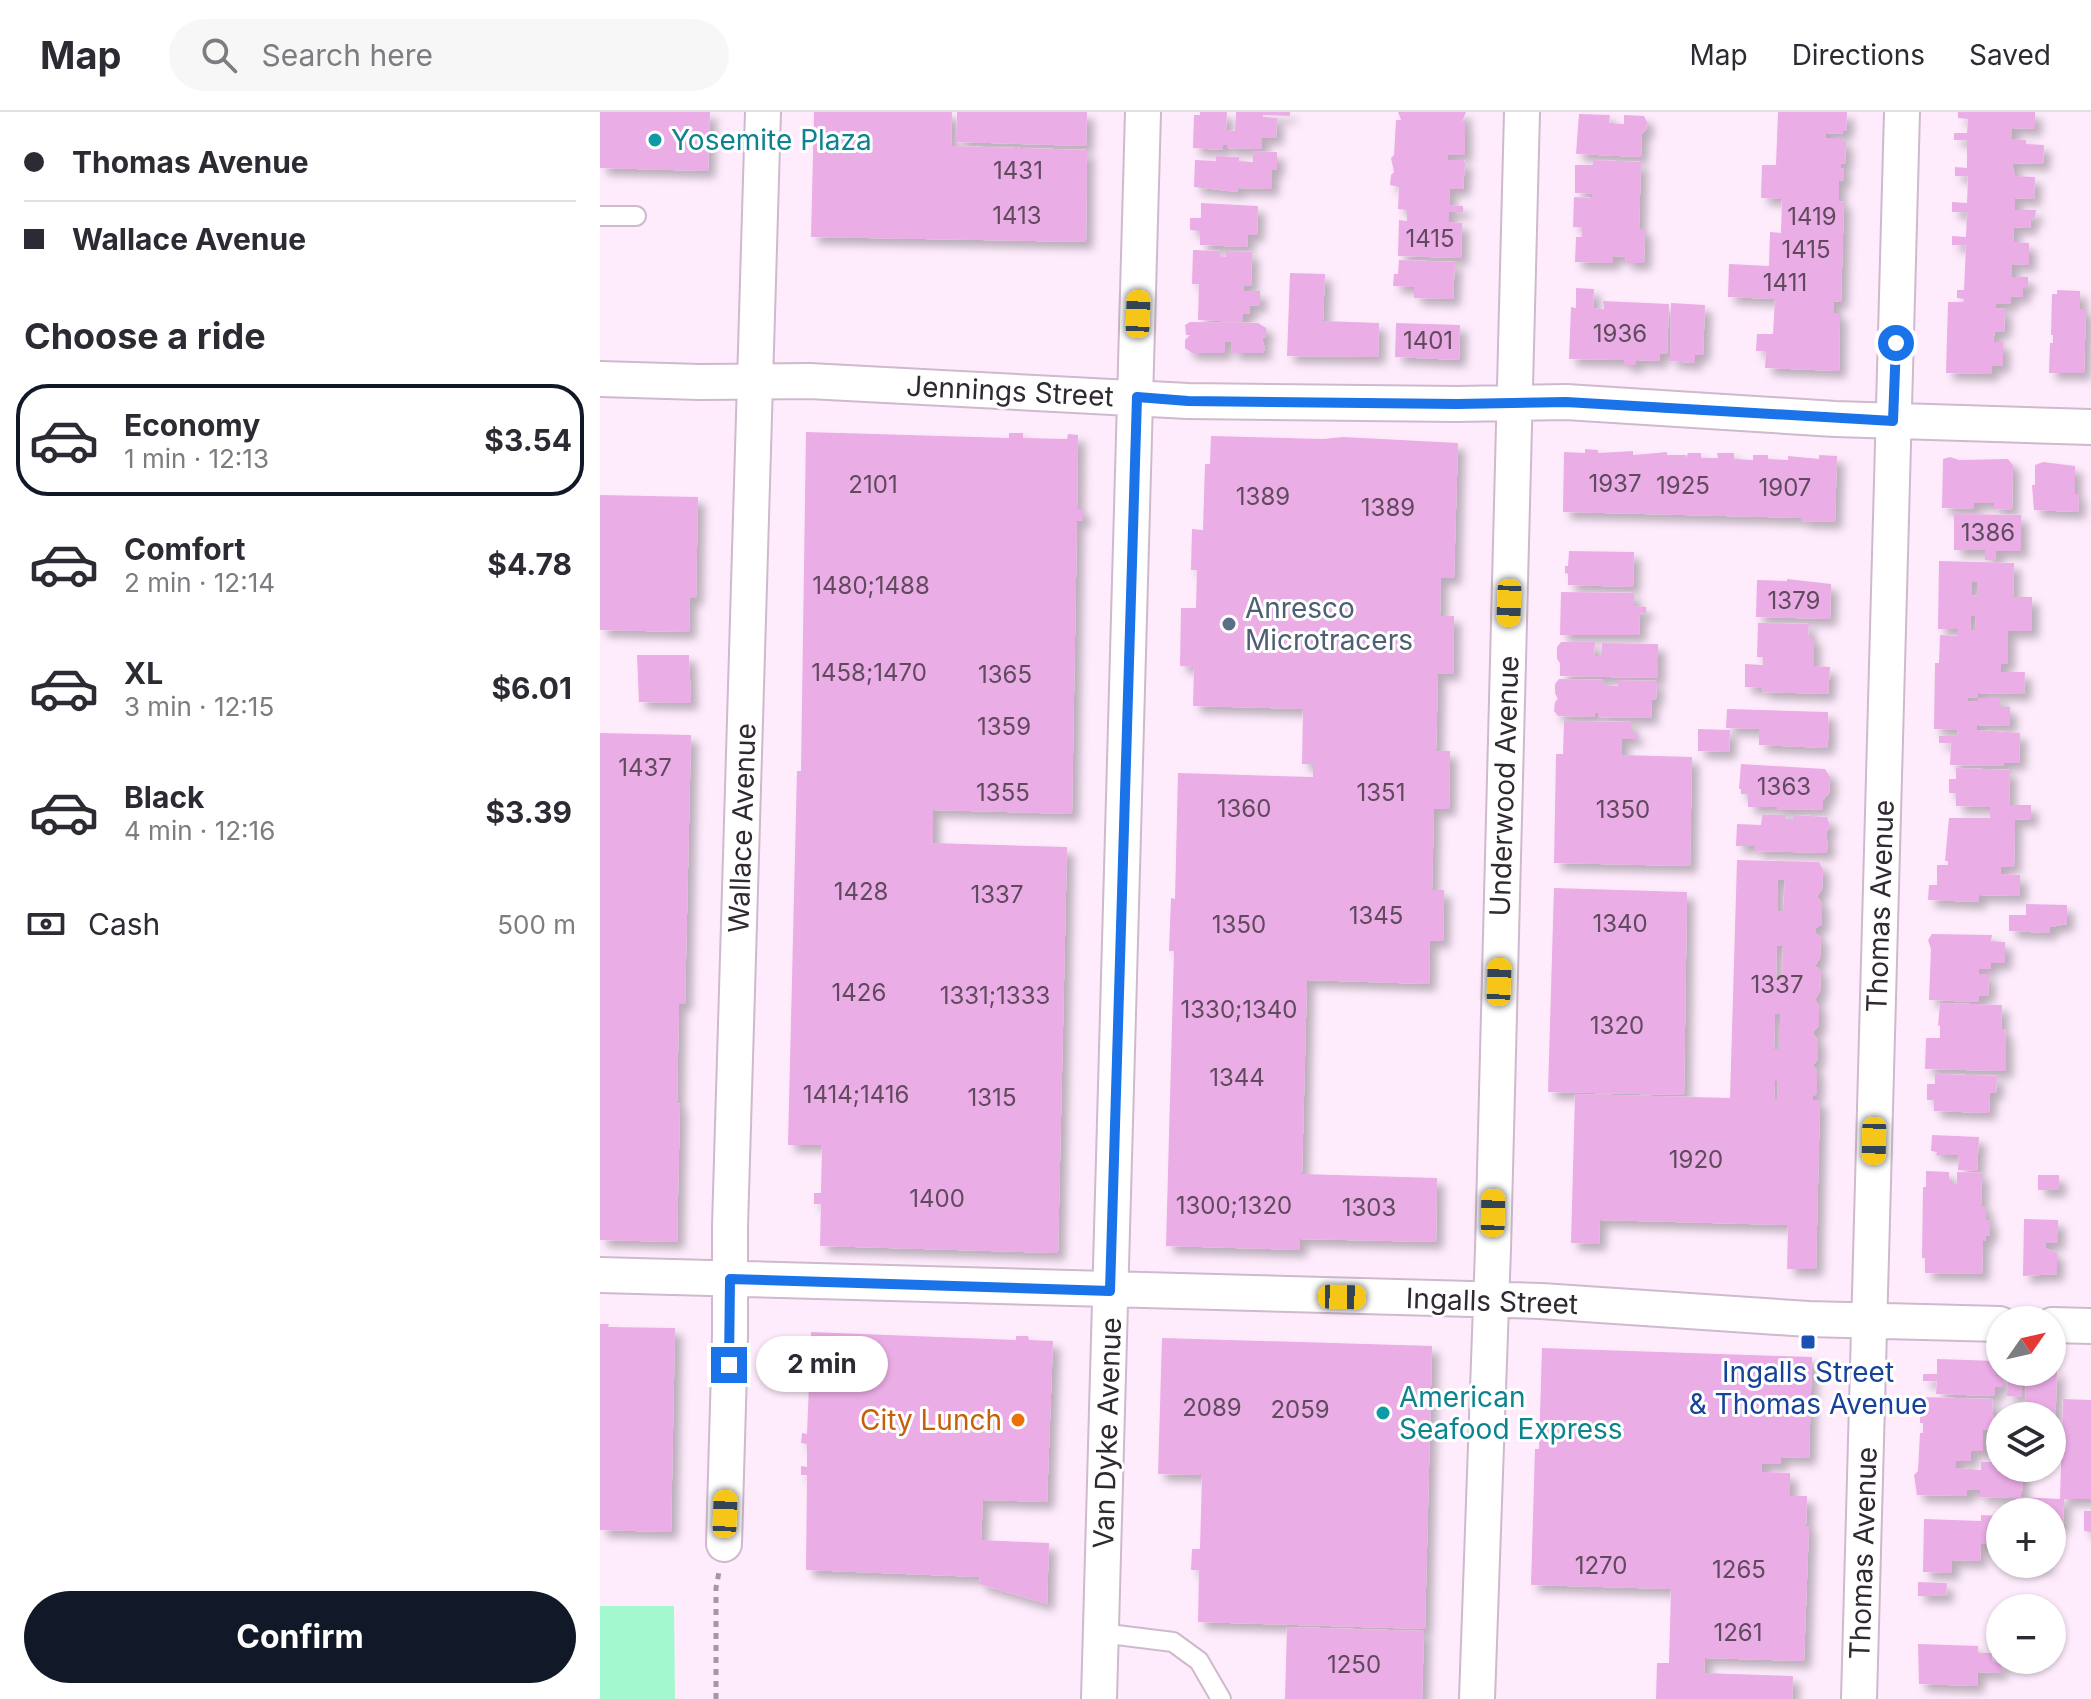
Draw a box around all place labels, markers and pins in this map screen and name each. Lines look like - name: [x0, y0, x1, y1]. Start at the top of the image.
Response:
- place label: Yosemite Plaza: [671, 123, 872, 157]
- marker: Yosemite Plaza: [646, 131, 664, 149]
- place label: Anresco Microtracers: [1245, 591, 1413, 657]
- marker: Anresco Microtracers: [1220, 615, 1238, 633]
- marker: Ingalls Street & Thomas Avenue: [1799, 1333, 1817, 1351]
- place label: Ingalls Street & Thomas Avenue: [1689, 1355, 1927, 1421]
- place label: American Seafood Express: [1399, 1380, 1623, 1446]
- place label: City Lunch: [860, 1403, 1002, 1437]
- marker: American Seafood Express: [1374, 1404, 1392, 1422]
- marker: City Lunch: [1009, 1411, 1027, 1429]

